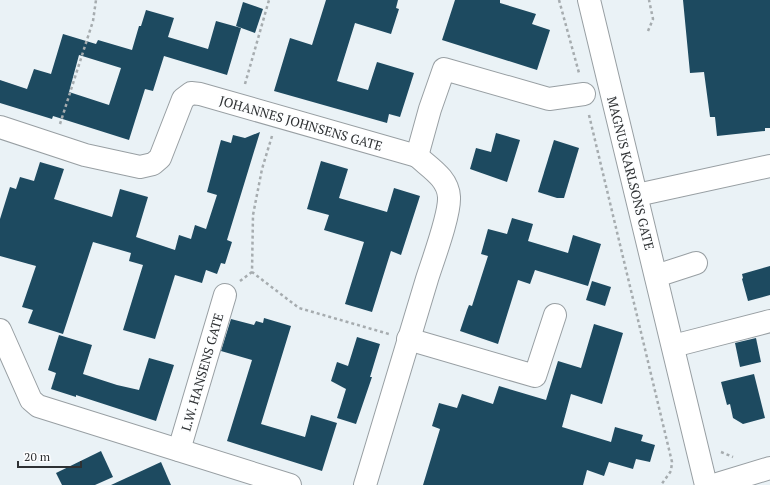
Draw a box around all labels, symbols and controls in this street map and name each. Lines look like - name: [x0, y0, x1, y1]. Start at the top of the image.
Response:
- street label: JOHANNES JOHNSENS GATE: [217, 91, 385, 155]
- street label: MAGNUS KARLSONS GATE: [603, 94, 659, 252]
- street label: L.W. HANSENS GATE: [177, 311, 227, 433]
- scale bar: [18, 443, 81, 469]
- text: 20 m: [24, 449, 51, 464]

